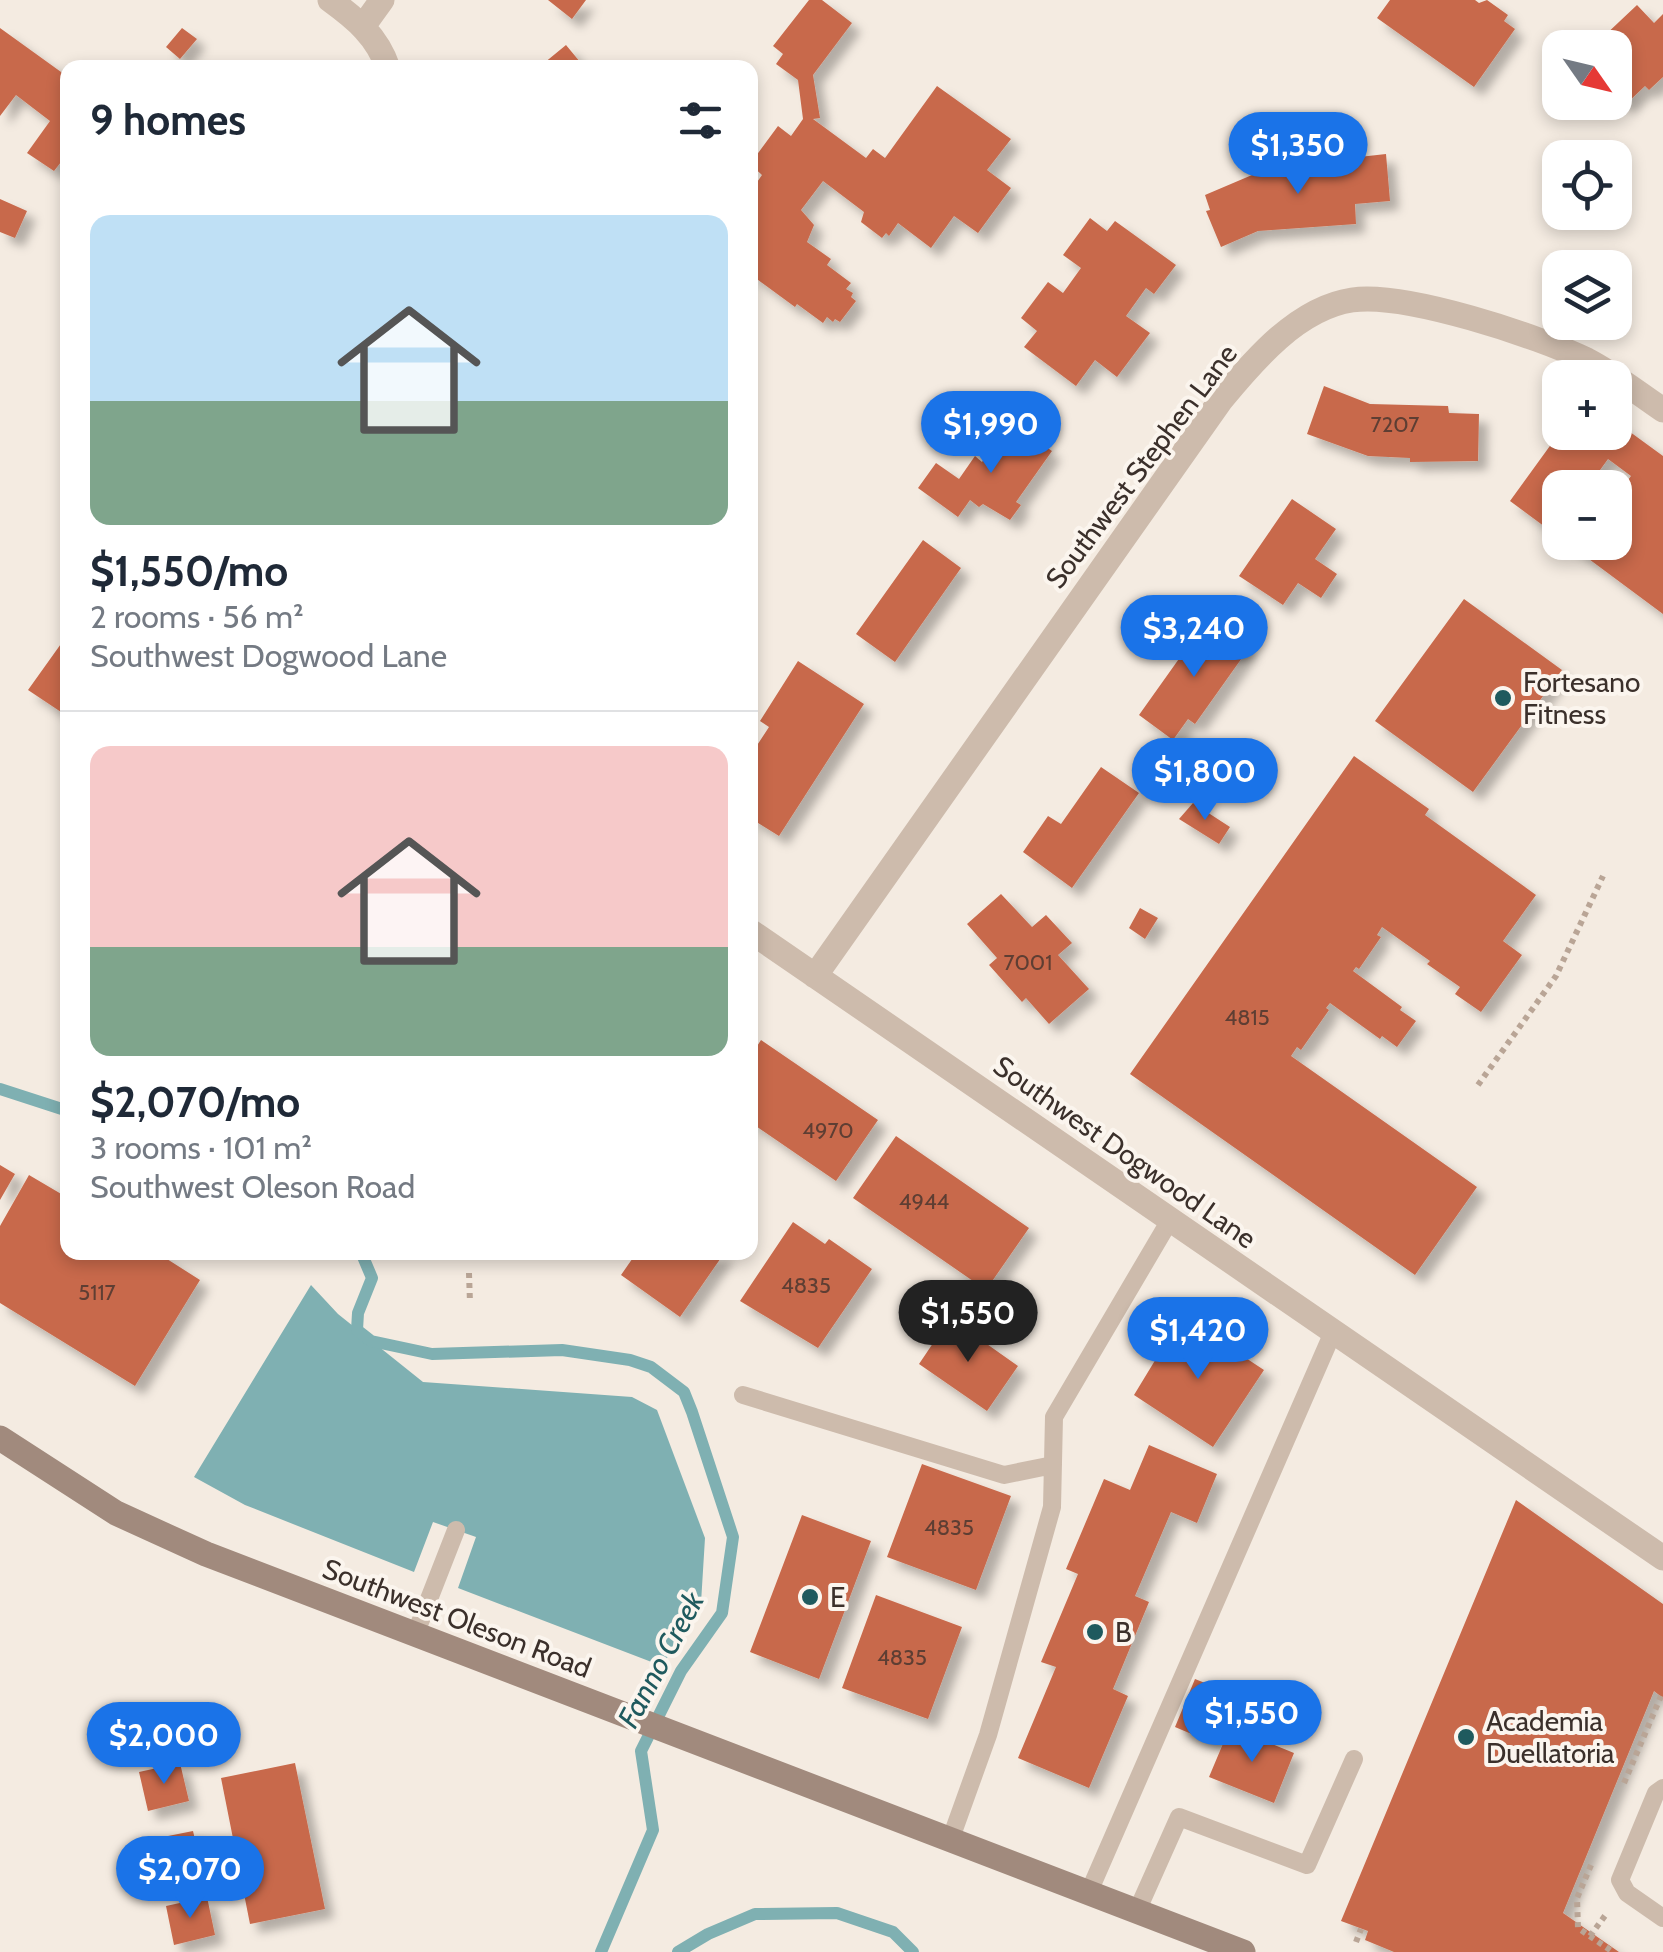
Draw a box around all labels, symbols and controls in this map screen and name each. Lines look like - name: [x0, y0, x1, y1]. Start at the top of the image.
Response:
- north arrow: [1542, 30, 1632, 120]
- map controls: [1542, 30, 1632, 560]
- icon: filters: [673, 93, 728, 148]
- text: 9 homes: [90, 94, 246, 146]
- pin: $1,350: [1217, 112, 1379, 197]
- text: $1,350: [1251, 125, 1345, 164]
- button: locate: [1542, 140, 1632, 230]
- button: layers: [1542, 250, 1632, 340]
- icon: home: [319, 280, 499, 460]
- street label: Southwest Stephen Lane: [1038, 337, 1244, 595]
- button: +: [1542, 360, 1632, 450]
- pin: $1,990: [910, 391, 1072, 476]
- text: $1,990: [943, 404, 1039, 443]
- house number: 7207: [1371, 411, 1419, 438]
- button: −: [1542, 470, 1632, 560]
- text: $1,550/mo: [90, 545, 288, 597]
- pin: $3,240: [1113, 595, 1275, 680]
- text: 2 rooms · 56 m²: [90, 597, 304, 636]
- text: $3,240: [1143, 608, 1245, 647]
- text: Southwest Dogwood Lane: [90, 636, 447, 675]
- place label: Fortesano Fitness: [1523, 665, 1640, 731]
- marker: Fortesano Fitness: [1492, 687, 1514, 709]
- pin: $1,800: [1124, 738, 1286, 823]
- text: $1,800: [1154, 751, 1256, 790]
- icon: home: [319, 811, 499, 991]
- house number: 7001: [1004, 949, 1052, 976]
- house number: 4815: [1224, 1004, 1270, 1031]
- street label: Southwest Dogwood Lane: [987, 1048, 1263, 1256]
- text: $2,070/mo: [90, 1076, 300, 1128]
- house number: 4970: [802, 1117, 854, 1144]
- text: 3 rooms · 101 m²: [90, 1128, 312, 1167]
- text: Southwest Oleson Road: [90, 1167, 415, 1206]
- house number: 4944: [899, 1188, 950, 1215]
- house number: 4835: [781, 1272, 831, 1299]
- house number: 5117: [78, 1279, 116, 1306]
- pin: $1,550: [887, 1280, 1049, 1365]
- text: $1,550: [921, 1293, 1015, 1332]
- pin: $1,420: [1117, 1297, 1279, 1382]
- text: $1,420: [1149, 1310, 1247, 1349]
- house number: 4835: [924, 1514, 974, 1541]
- street label: Southwest Oleson Road: [318, 1551, 596, 1685]
- place label: E: [830, 1580, 846, 1614]
- water label: Fanno Creek: [609, 1585, 712, 1734]
- marker: E: [799, 1586, 821, 1608]
- place label: B: [1115, 1615, 1132, 1649]
- marker: B: [1084, 1621, 1106, 1643]
- house number: 4835: [877, 1644, 927, 1671]
- pin: $1,550: [1171, 1680, 1333, 1765]
- text: $1,550: [1205, 1693, 1299, 1732]
- pin: $2,000: [83, 1702, 245, 1787]
- place label: Academia Duellatoria: [1486, 1704, 1615, 1770]
- text: $2,000: [109, 1715, 219, 1754]
- marker: Academia Duellatoria: [1455, 1726, 1477, 1748]
- pin: $2,070: [109, 1836, 271, 1921]
- text: $2,070: [138, 1849, 242, 1888]

